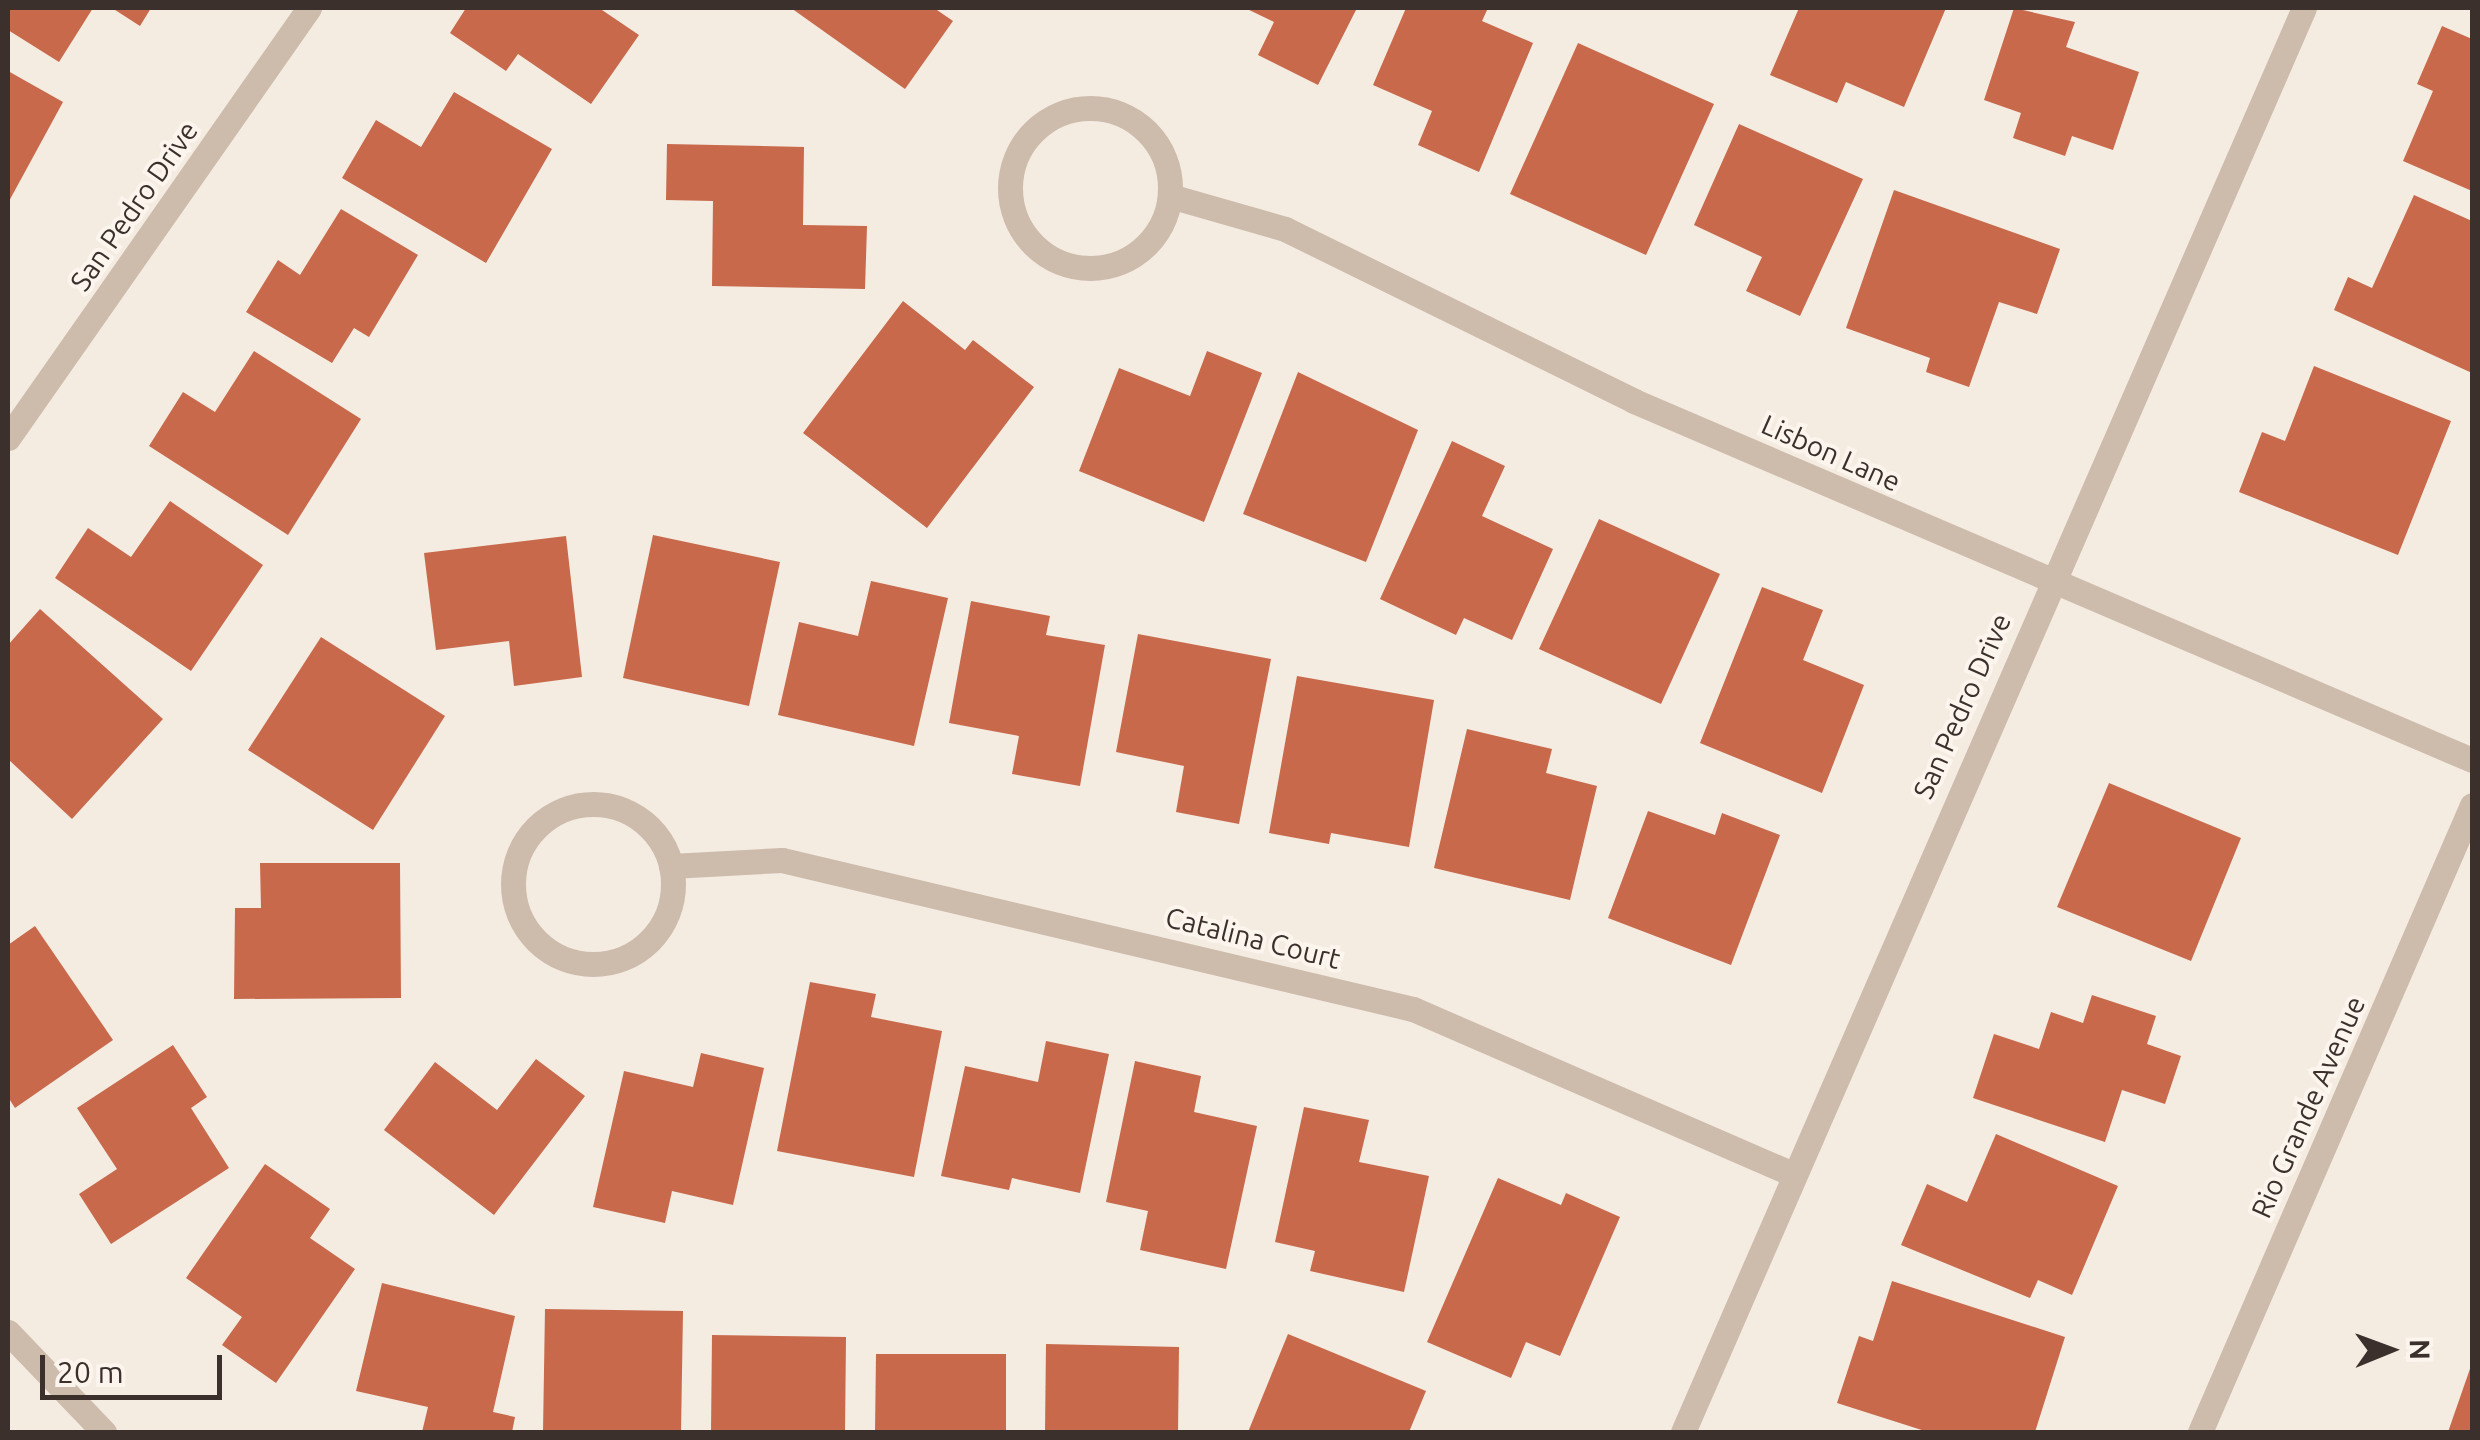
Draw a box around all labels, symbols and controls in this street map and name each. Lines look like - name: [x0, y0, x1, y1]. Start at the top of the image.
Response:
- street label: San Pedro Drive: [63, 115, 205, 297]
- street label: Lisbon Lane: [1756, 407, 1906, 499]
- street label: San Pedro Drive: [1906, 608, 2018, 804]
- street label: Catalina Court: [1162, 900, 1344, 976]
- street label: Rio Grande Avenue: [2244, 991, 2372, 1223]
- north arrow: [2340, 1300, 2440, 1400]
- scale bar: [45, 1335, 228, 1397]
- text: N: [2405, 1339, 2436, 1360]
- text: 20 m: [57, 1355, 124, 1389]

